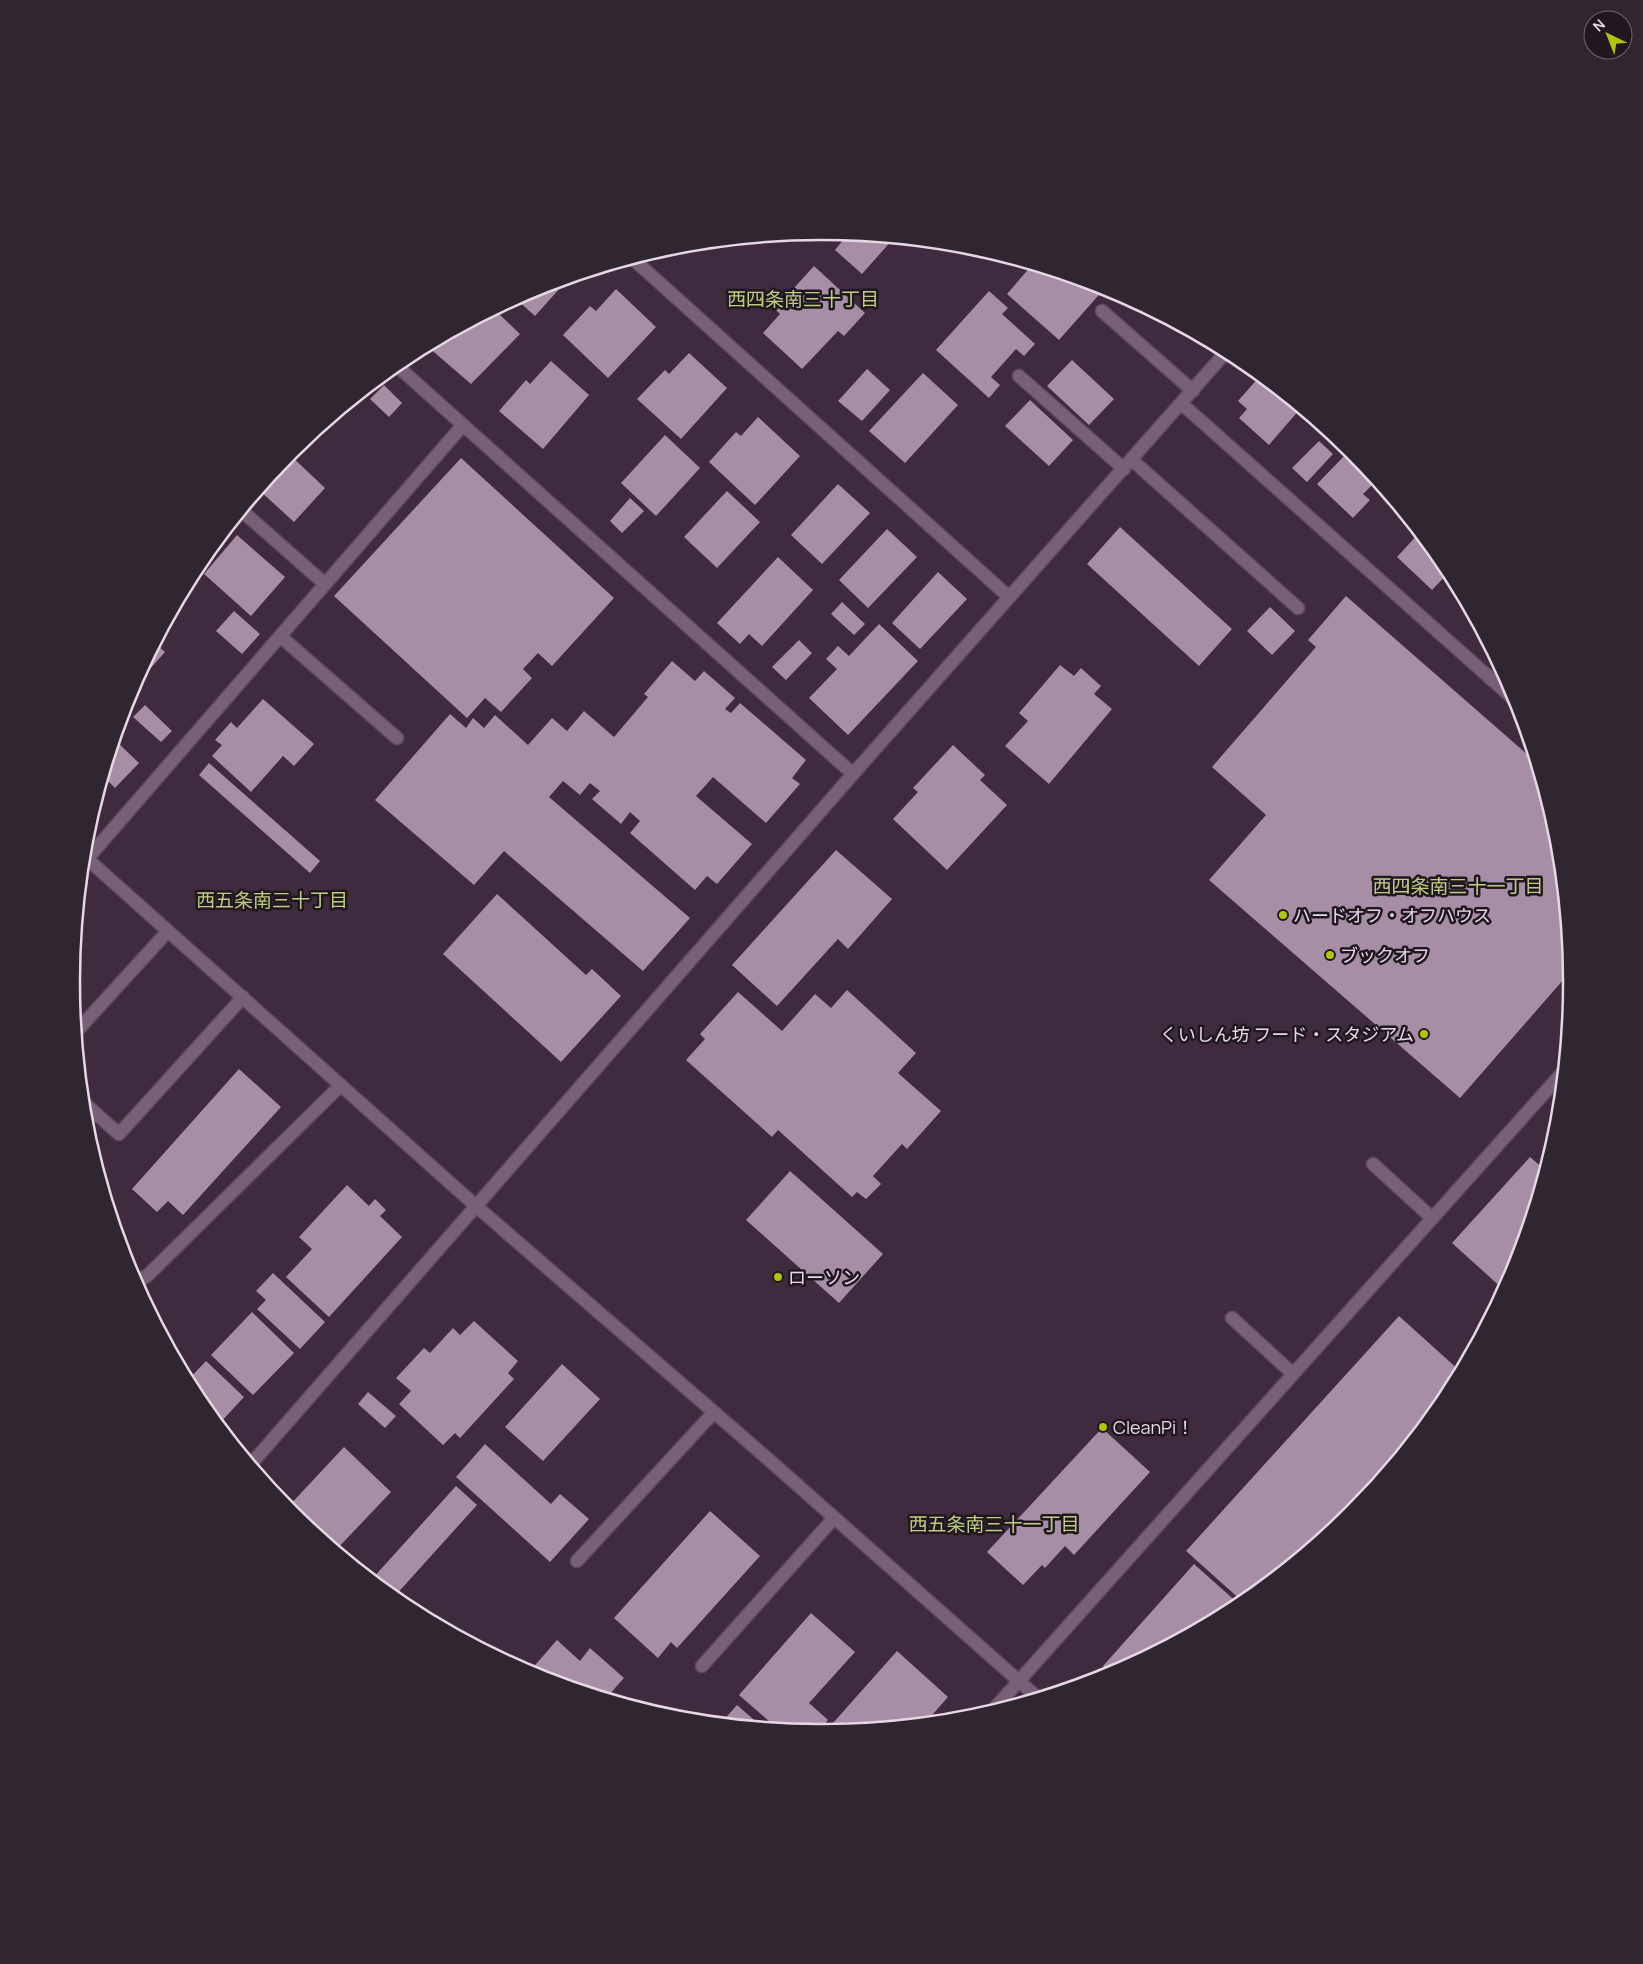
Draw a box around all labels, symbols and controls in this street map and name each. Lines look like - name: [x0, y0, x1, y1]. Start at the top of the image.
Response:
- north arrow: [1583, 10, 1633, 60]
- text: N: [1589, 15, 1609, 36]
- district label: 西四条南三十丁目: [727, 286, 879, 312]
- district label: 西四条南三十一丁目: [1372, 873, 1544, 899]
- district label: 西五条南三十丁目: [196, 887, 348, 913]
- place label: ハードオフ・オフハウス: [1293, 903, 1491, 927]
- marker: ハードオフ・オフハウス: [1277, 909, 1289, 921]
- place label: ブックオフ: [1340, 943, 1430, 967]
- marker: ブックオフ: [1324, 949, 1336, 961]
- place label: くいしん坊 フード・スタジアム: [1160, 1022, 1414, 1046]
- marker: くいしん坊 フード・スタジアム: [1418, 1028, 1430, 1040]
- place label: ローソン: [788, 1265, 860, 1289]
- marker: ローソン: [772, 1271, 784, 1283]
- place label: CleanPi！: [1113, 1415, 1194, 1439]
- marker: CleanPi！: [1097, 1421, 1109, 1433]
- district label: 西五条南三十一丁目: [908, 1511, 1080, 1537]

